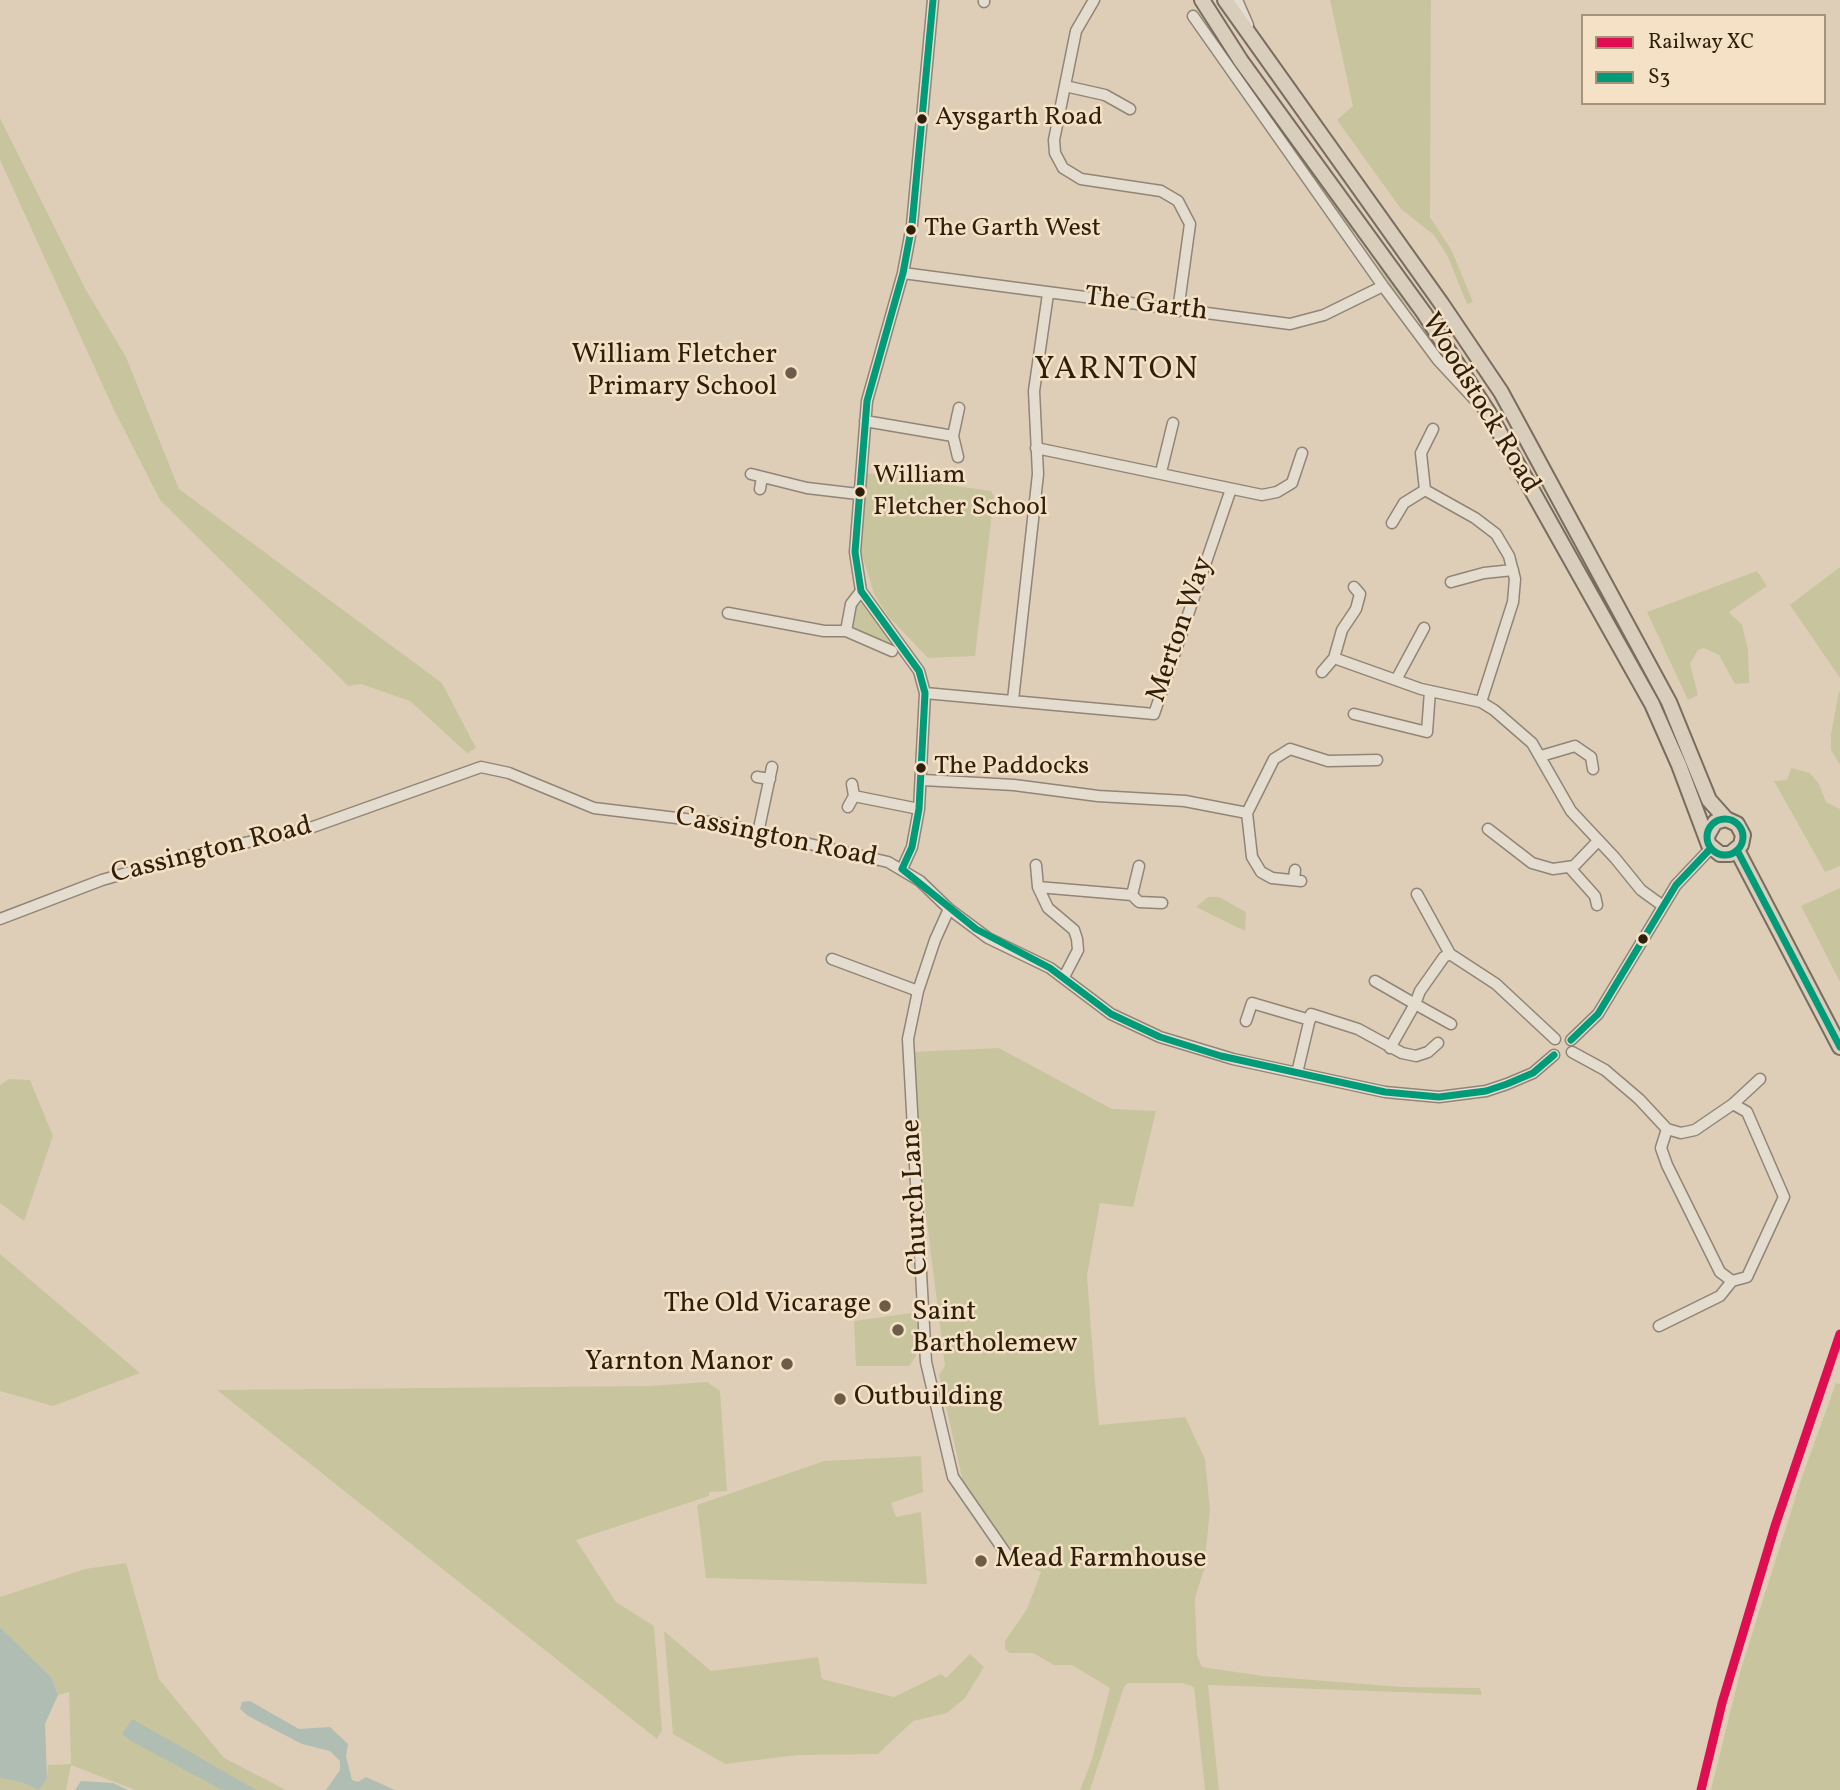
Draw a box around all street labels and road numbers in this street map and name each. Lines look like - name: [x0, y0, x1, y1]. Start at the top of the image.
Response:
- street label: The Garth: [1082, 282, 1210, 330]
- street label: Woodstock Road: [1412, 308, 1546, 500]
- street label: Merton Way: [1141, 553, 1223, 707]
- street label: Cassington Road: [672, 801, 880, 877]
- street label: Cassington Road: [108, 811, 316, 893]
- street label: Church Lane: [896, 1118, 938, 1276]

